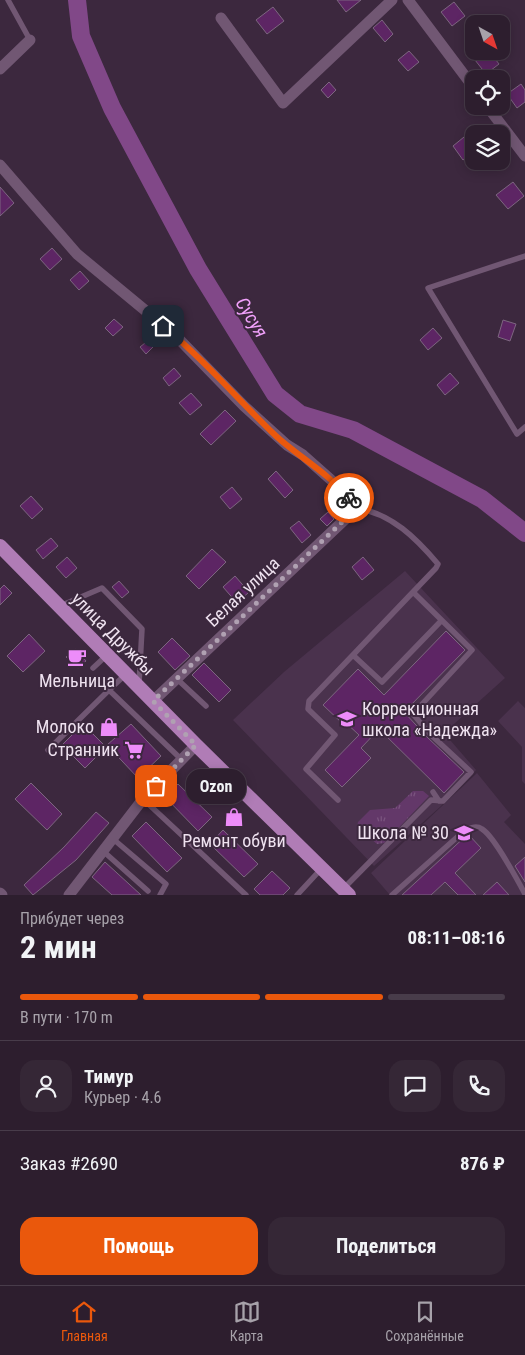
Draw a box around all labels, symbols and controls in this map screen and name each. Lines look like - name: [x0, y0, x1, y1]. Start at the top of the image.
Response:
- north arrow: [465, 15, 510, 60]
- map controls: [465, 15, 510, 170]
- button: locate: [465, 70, 510, 115]
- button: layers: [465, 125, 510, 170]
- water label: Сусуя: [230, 293, 273, 342]
- pin: [142, 305, 184, 347]
- icon: home: [149, 312, 177, 340]
- courier: [324, 473, 374, 523]
- icon: bike: [335, 484, 363, 512]
- street label: Белая улица: [202, 552, 284, 631]
- street label: улица Дружбы: [67, 588, 159, 680]
- cafe icon: Мельница: [66, 646, 88, 668]
- place label: Мельница: [39, 670, 115, 691]
- place label: Коррекционная школа «Надежда»: [362, 698, 497, 740]
- school or university icon: Коррекционная школа «Надежда»: [336, 708, 358, 730]
- place label: Молоко: [36, 716, 94, 737]
- shop icon: Молоко: [98, 716, 120, 738]
- place label: Странник: [48, 739, 119, 760]
- supermarket icon: Странник: [123, 739, 145, 761]
- pin: [135, 765, 177, 807]
- callout: Ozon: [186, 768, 246, 804]
- icon: bag: [142, 772, 170, 800]
- text: Ozon: [200, 777, 232, 796]
- shop icon: Ремонт обуви: [223, 806, 245, 828]
- place label: Школа № 30: [357, 822, 449, 843]
- school or university icon: Школа № 30: [453, 822, 475, 844]
- place label: Ремонт обуви: [182, 830, 286, 851]
- text: Прибудет через: [20, 909, 124, 928]
- text: 08:11–08:16: [407, 926, 505, 949]
- text: 2 мин: [20, 928, 97, 966]
- text: В пути · 170 m: [20, 1008, 113, 1027]
- button: person: [20, 1060, 72, 1112]
- button: chat: [389, 1060, 441, 1112]
- button: phone: [453, 1060, 505, 1112]
- text: Тимур: [84, 1065, 133, 1088]
- text: Курьер · 4.6: [84, 1088, 162, 1107]
- text: Заказ #2690: [20, 1152, 118, 1175]
- text: 876 ₽: [460, 1152, 505, 1175]
- button: Помощь: [20, 1217, 258, 1275]
- button: Поделиться: [268, 1217, 505, 1275]
- tab: Главная: [61, 1298, 108, 1344]
- tab: Карта: [230, 1298, 263, 1344]
- tab: Сохранённые: [385, 1298, 464, 1344]

